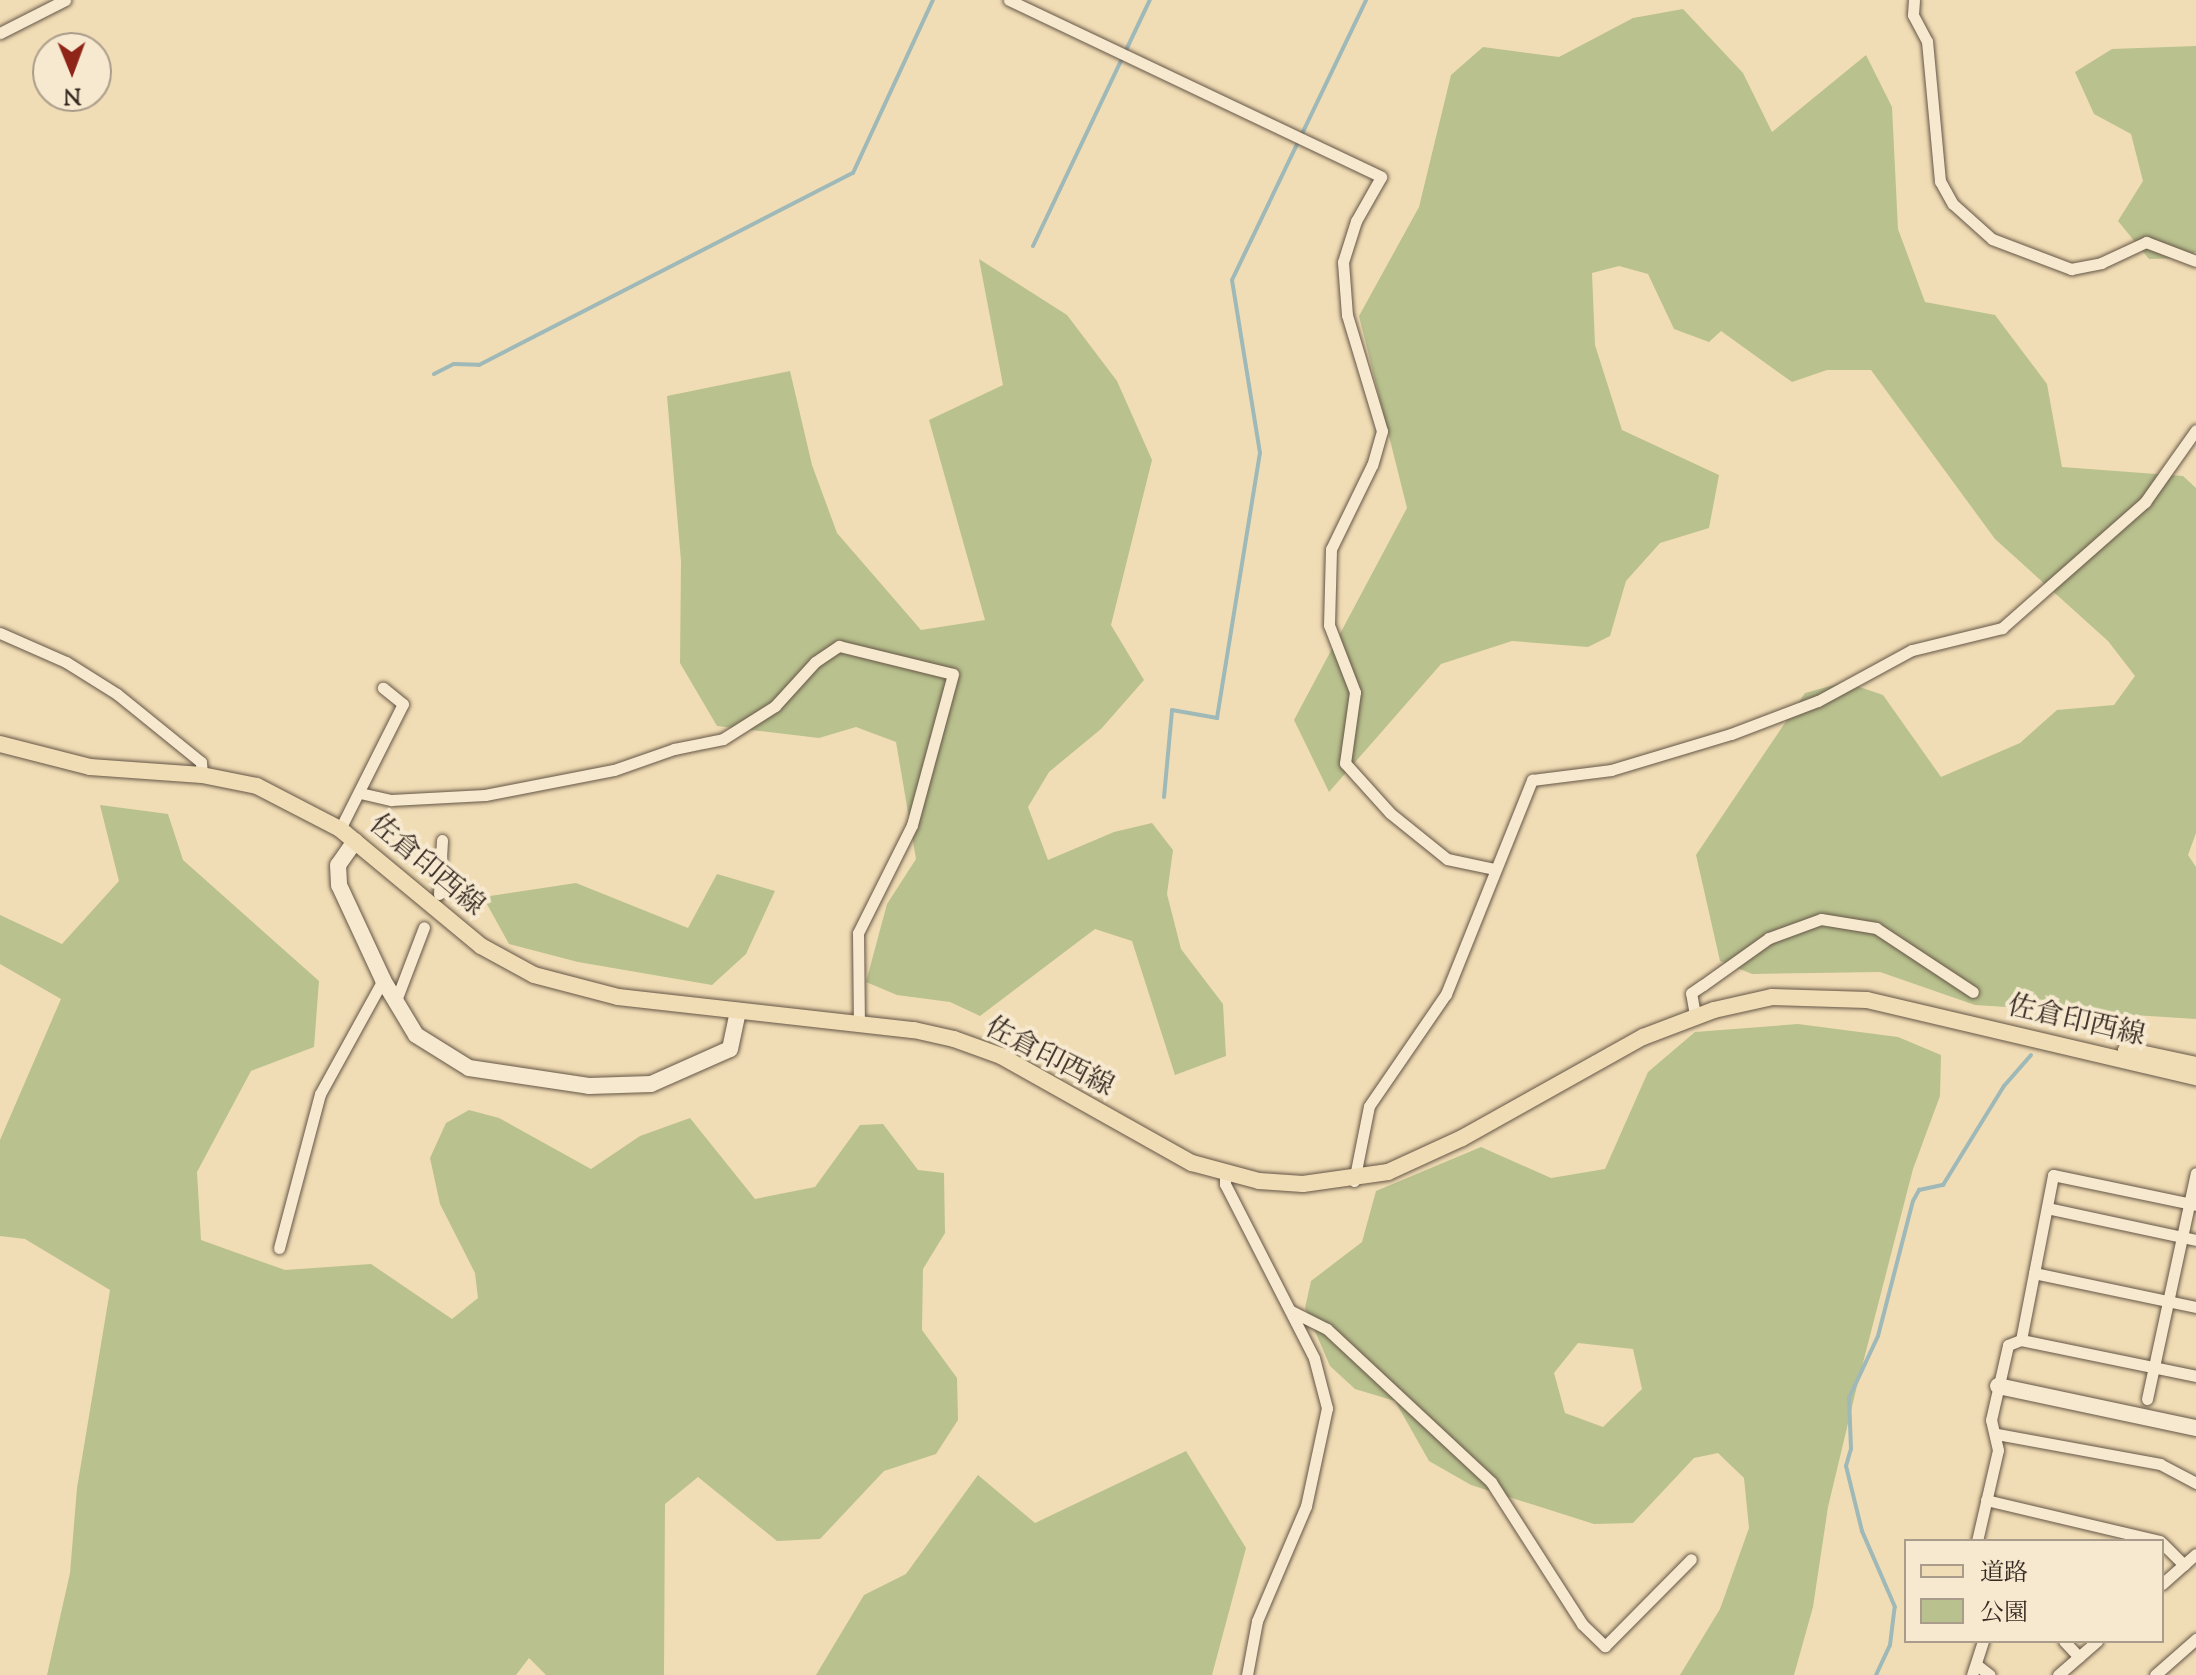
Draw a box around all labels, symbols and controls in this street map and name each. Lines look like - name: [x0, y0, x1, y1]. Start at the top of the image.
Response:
- north arrow: [32, 32, 112, 112]
- text: N: [63, 78, 81, 110]
- street label: 佐倉印西線: [362, 808, 490, 924]
- street label: 佐倉印西線: [2004, 990, 2148, 1054]
- street label: 佐倉印西線: [979, 1011, 1119, 1105]
- legend: [1904, 1539, 2164, 1643]
- text: 道路: [1980, 1557, 2028, 1591]
- text: 公園: [1980, 1597, 2028, 1631]

